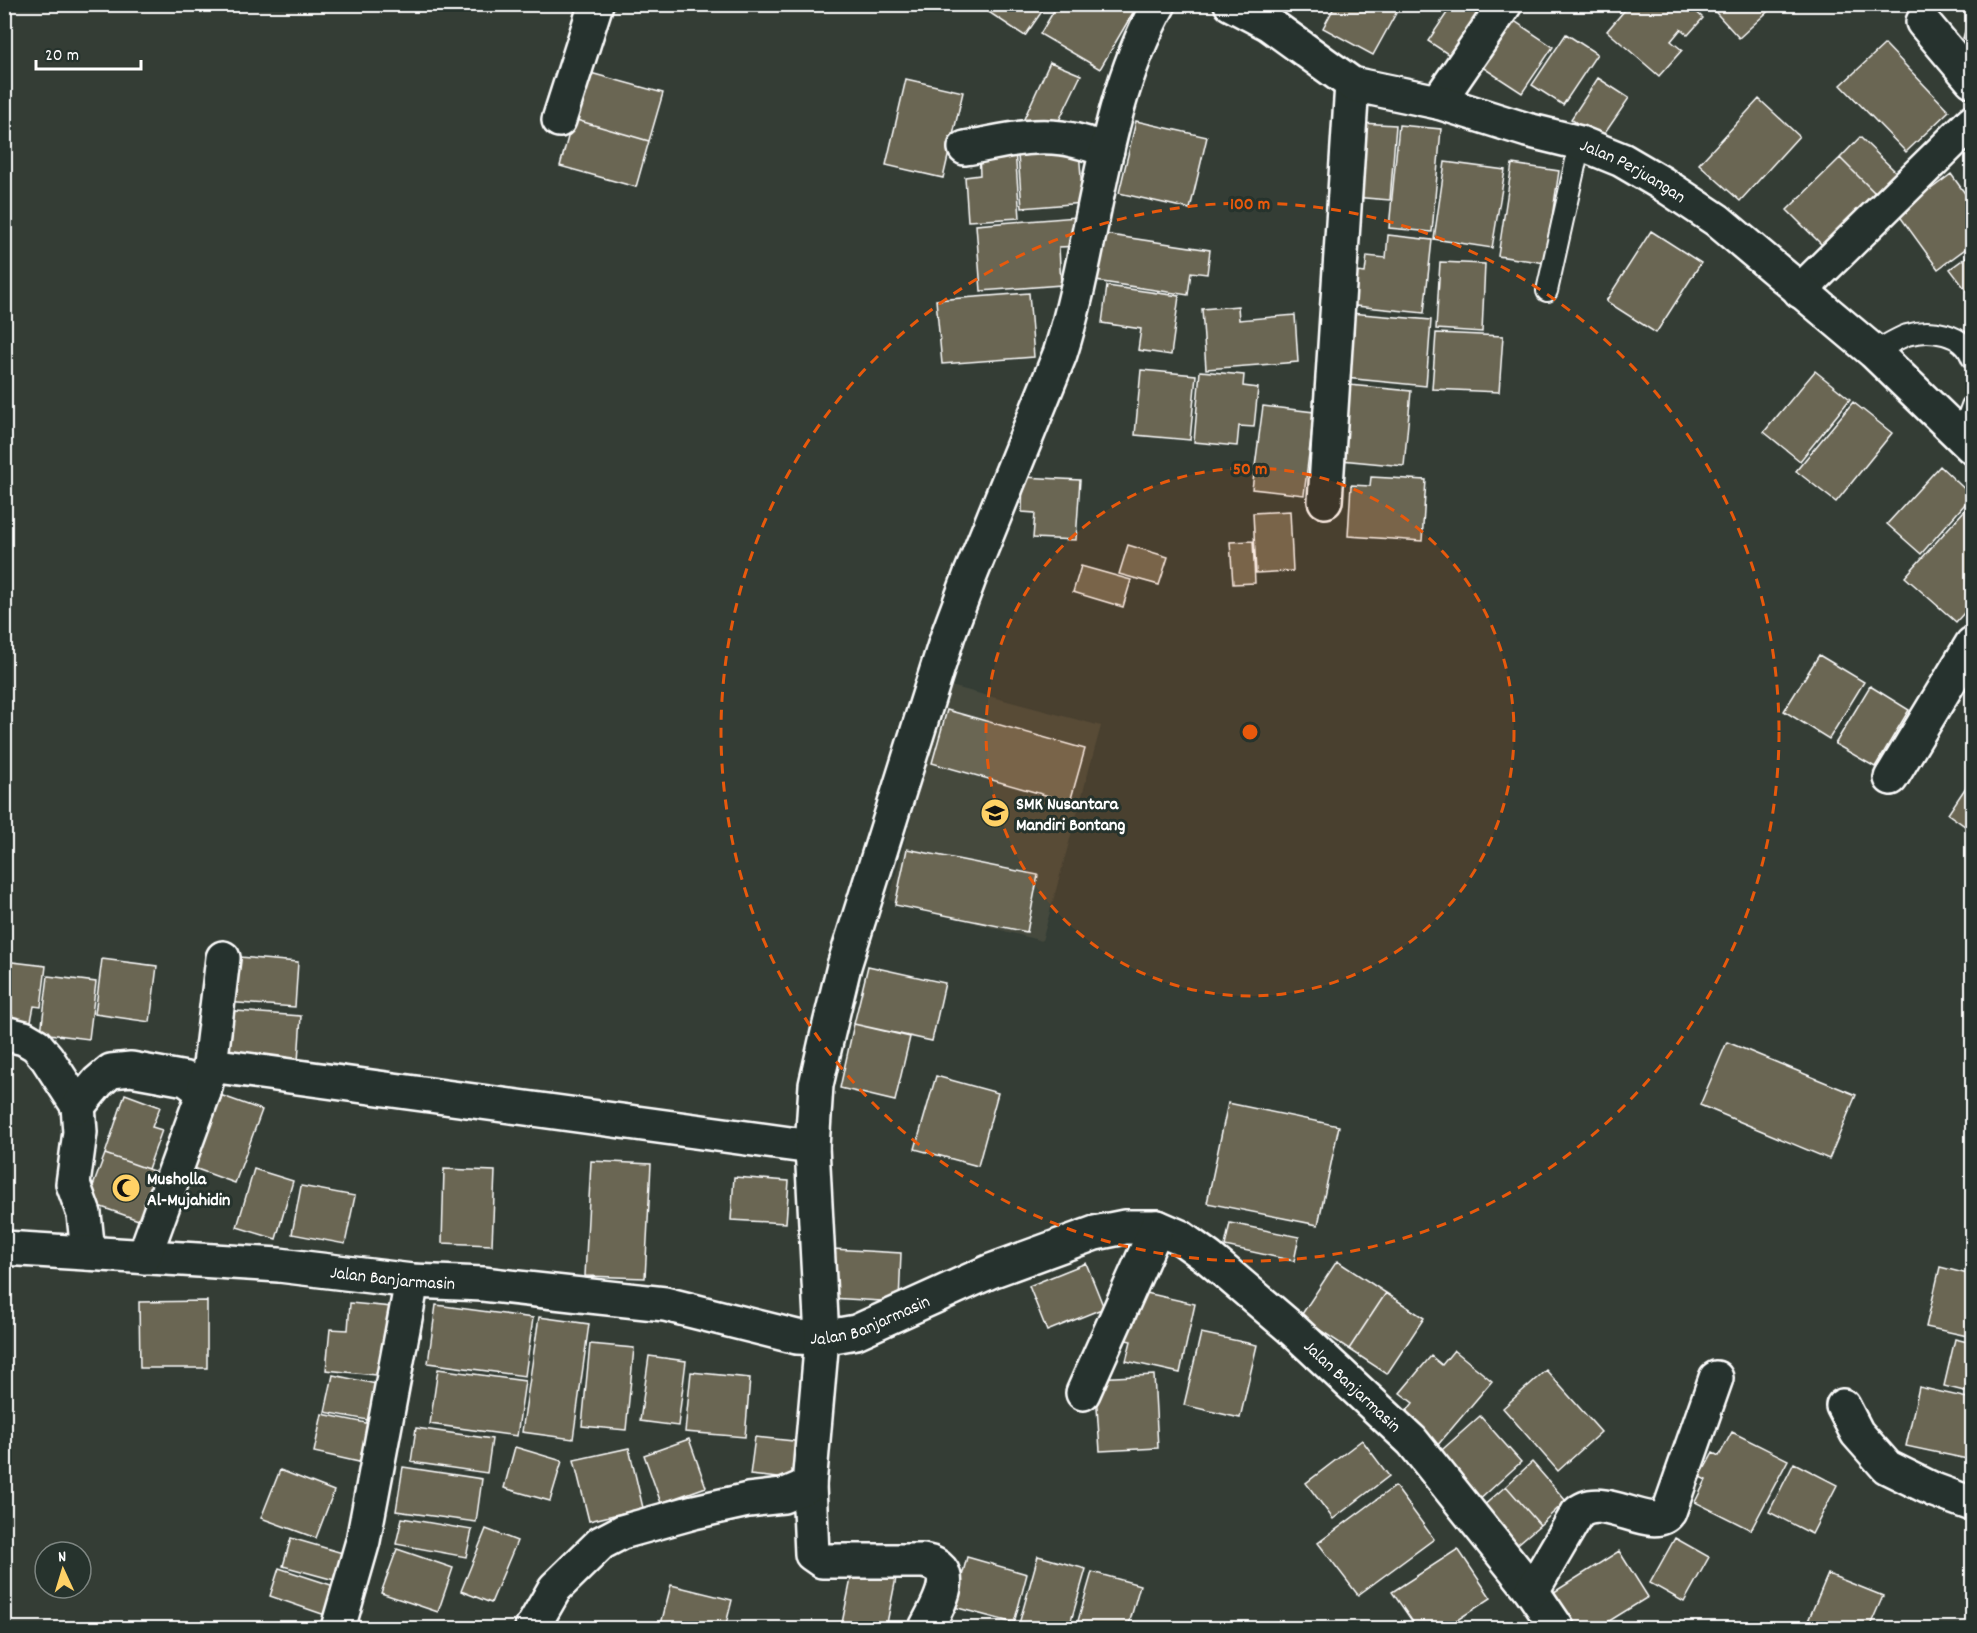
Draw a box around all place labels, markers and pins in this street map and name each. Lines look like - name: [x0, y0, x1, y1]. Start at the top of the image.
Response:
- centre of rings: [1240, 722, 1260, 742]
- place label: SMK Nusantara Mandiri Bontang: [1016, 793, 1125, 839]
- school or university icon: SMK Nusantara Mandiri Bontang: [979, 797, 1011, 829]
- place label: Musholla Al-Mujahidin: [147, 1168, 230, 1214]
- mosque icon: Musholla Al-Mujahidin: [110, 1172, 142, 1204]

